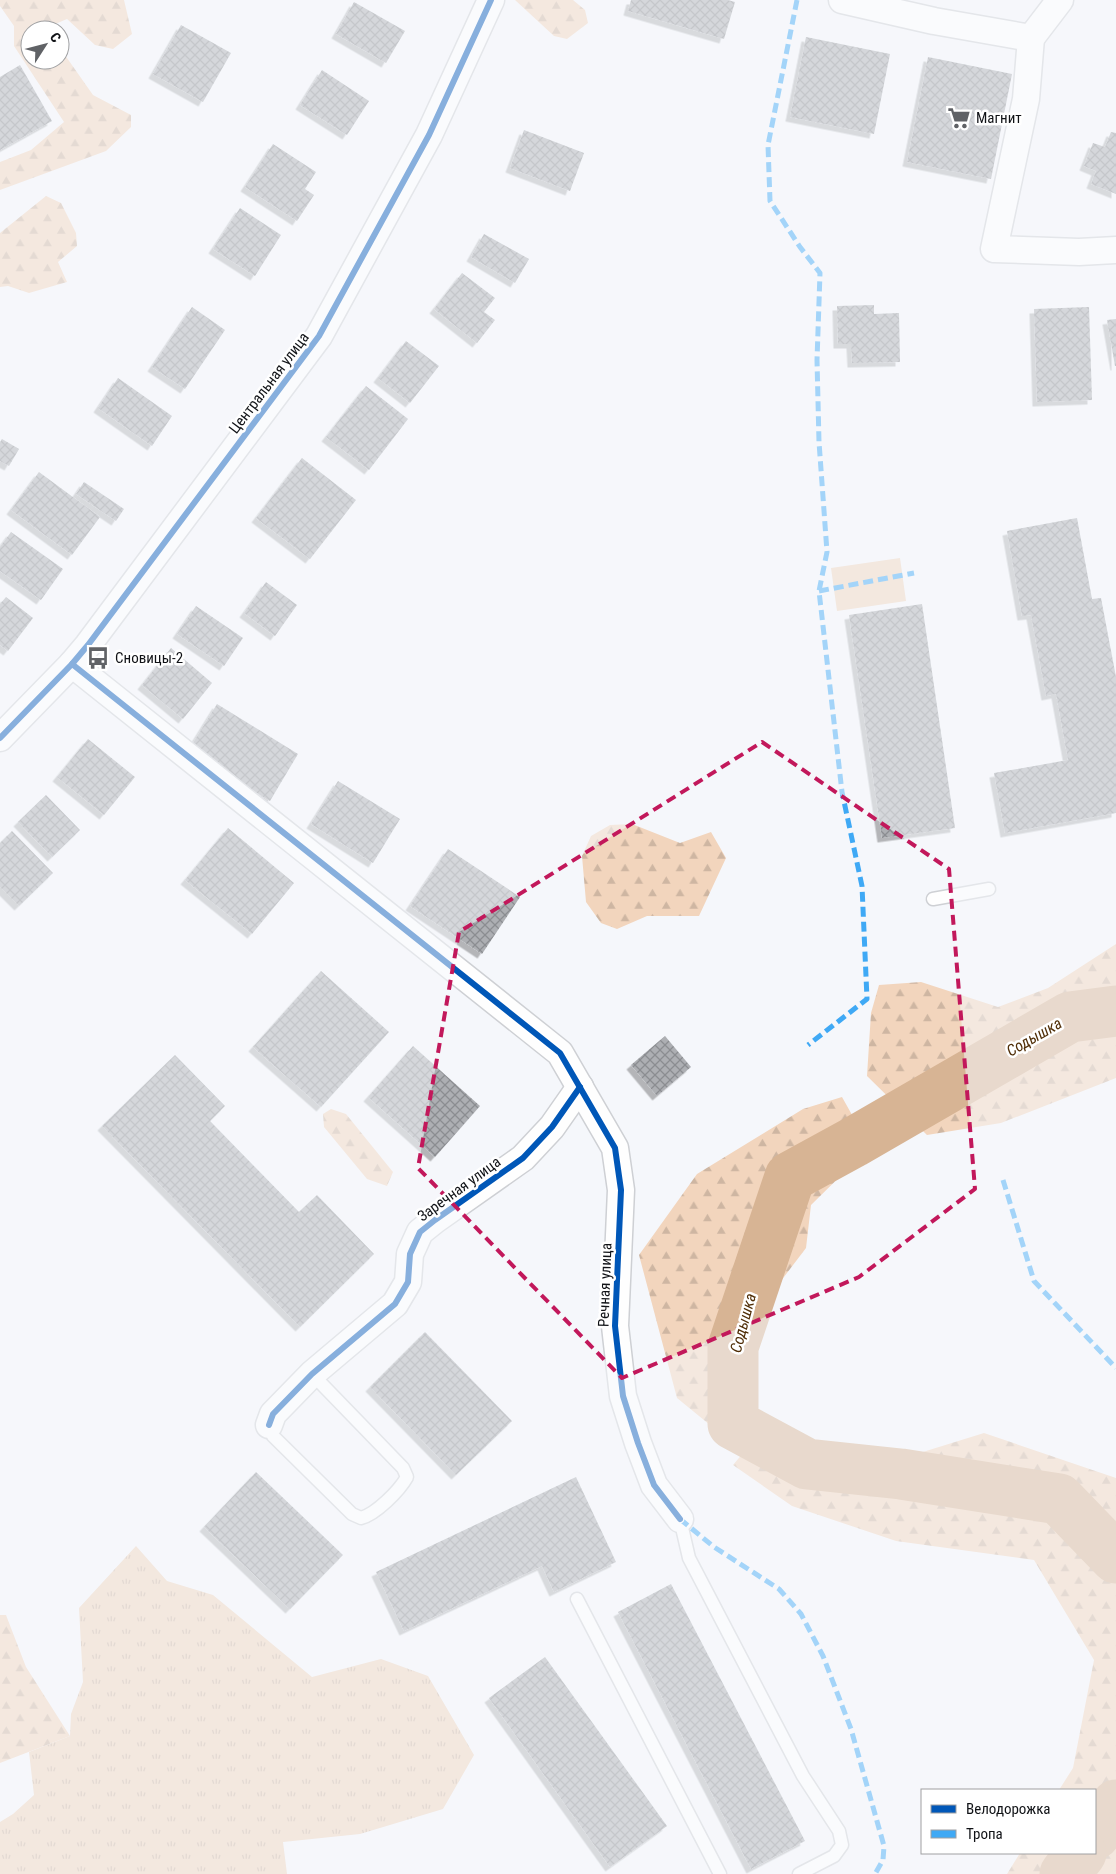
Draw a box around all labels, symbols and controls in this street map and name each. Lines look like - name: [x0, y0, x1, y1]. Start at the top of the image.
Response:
- north arrow: [20, 20, 70, 70]
- text: С: [47, 29, 64, 45]
- supermarket icon: Магнит: [946, 105, 972, 131]
- place label: Магнит: [976, 109, 1022, 127]
- street label: Центральная улица: [225, 329, 313, 437]
- bus stop icon: Сновицы-2: [85, 645, 111, 671]
- place label: Сновицы-2: [115, 649, 183, 667]
- water label: Содышка: [1003, 1014, 1065, 1060]
- street label: Заречная улица: [414, 1153, 504, 1225]
- street label: Речная улица: [595, 1243, 615, 1327]
- water label: Содышка: [726, 1291, 760, 1355]
- legend: [921, 1789, 1096, 1854]
- text: Велодорожка: [966, 1800, 1051, 1818]
- text: Тропа: [966, 1825, 1003, 1843]

